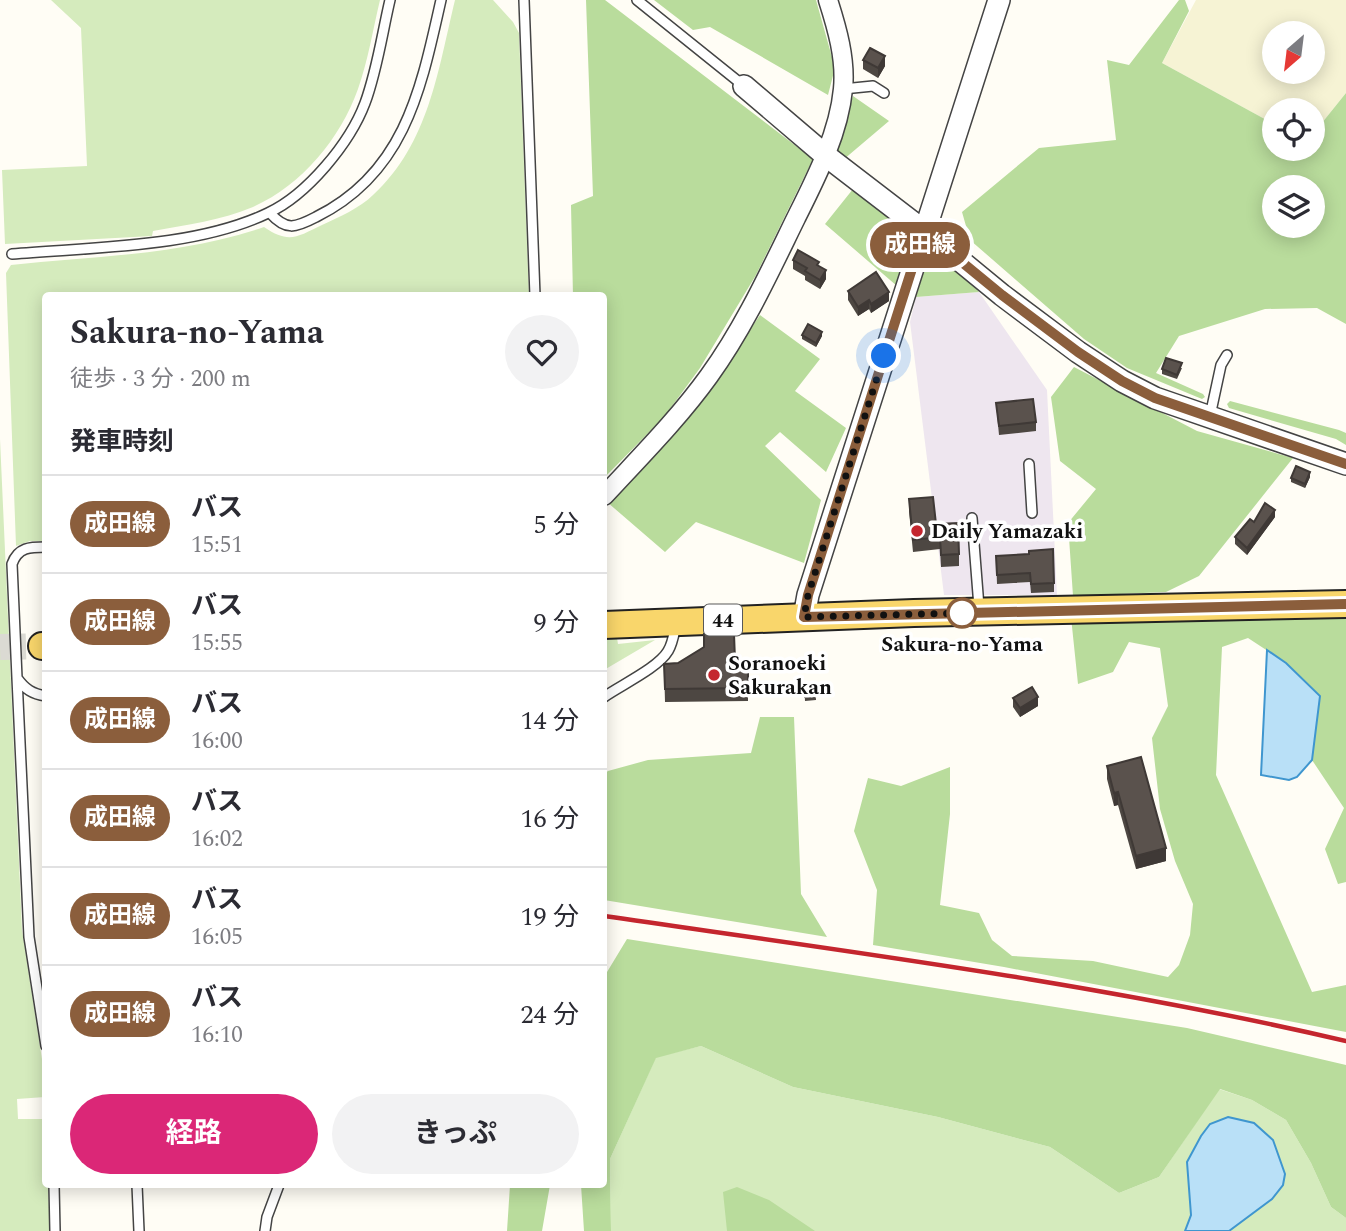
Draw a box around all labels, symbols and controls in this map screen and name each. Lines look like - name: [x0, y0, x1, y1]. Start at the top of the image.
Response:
- north arrow: [1262, 21, 1325, 84]
- map controls: [1262, 21, 1325, 238]
- button: locate: [1262, 98, 1325, 161]
- button: layers: [1262, 175, 1325, 238]
- line badge: 成田線: [880, 222, 960, 268]
- text: 成田線: [884, 227, 956, 263]
- text: Sakura-no-Yama: [70, 308, 324, 358]
- button: heart: [505, 315, 579, 389]
- your location: [866, 338, 901, 373]
- text: 徒歩 · 3 分 · 200 m: [70, 362, 251, 397]
- text: 発車時刻: [70, 422, 174, 462]
- text: バス: [191, 488, 243, 528]
- text: 5 分: [533, 505, 579, 545]
- text: 成田線: [84, 506, 156, 542]
- place label: Daily Yamazaki: [931, 516, 1083, 548]
- marker: Daily Yamazaki: [909, 523, 925, 539]
- text: 15:51: [191, 528, 243, 563]
- text: バス: [191, 586, 243, 626]
- marker: Sakura-no-Yama: [947, 598, 977, 628]
- text: 9 分: [533, 603, 579, 643]
- text: 成田線: [84, 604, 156, 640]
- road number: 44: [704, 604, 742, 636]
- text: 15:55: [191, 626, 243, 661]
- place label: Sakura-no-Yama: [881, 629, 1043, 661]
- place label: Soranoeki Sakurakan: [728, 648, 832, 704]
- marker: Soranoeki Sakurakan: [706, 667, 722, 683]
- text: バス: [191, 684, 243, 724]
- text: 14 分: [520, 701, 579, 741]
- text: 成田線: [84, 702, 156, 738]
- text: 16:00: [191, 724, 243, 759]
- text: バス: [191, 782, 243, 822]
- text: 16 分: [520, 799, 579, 839]
- text: 成田線: [84, 800, 156, 836]
- text: 16:02: [191, 822, 243, 857]
- text: バス: [191, 880, 243, 920]
- text: 19 分: [520, 897, 579, 937]
- text: 成田線: [84, 898, 156, 934]
- text: 16:05: [191, 920, 243, 955]
- text: バス: [191, 978, 243, 1018]
- text: 24 分: [520, 995, 579, 1035]
- text: 成田線: [84, 996, 156, 1032]
- text: 16:10: [191, 1018, 243, 1053]
- button: 経路: [70, 1094, 318, 1174]
- button: きっぷ: [332, 1094, 579, 1174]

